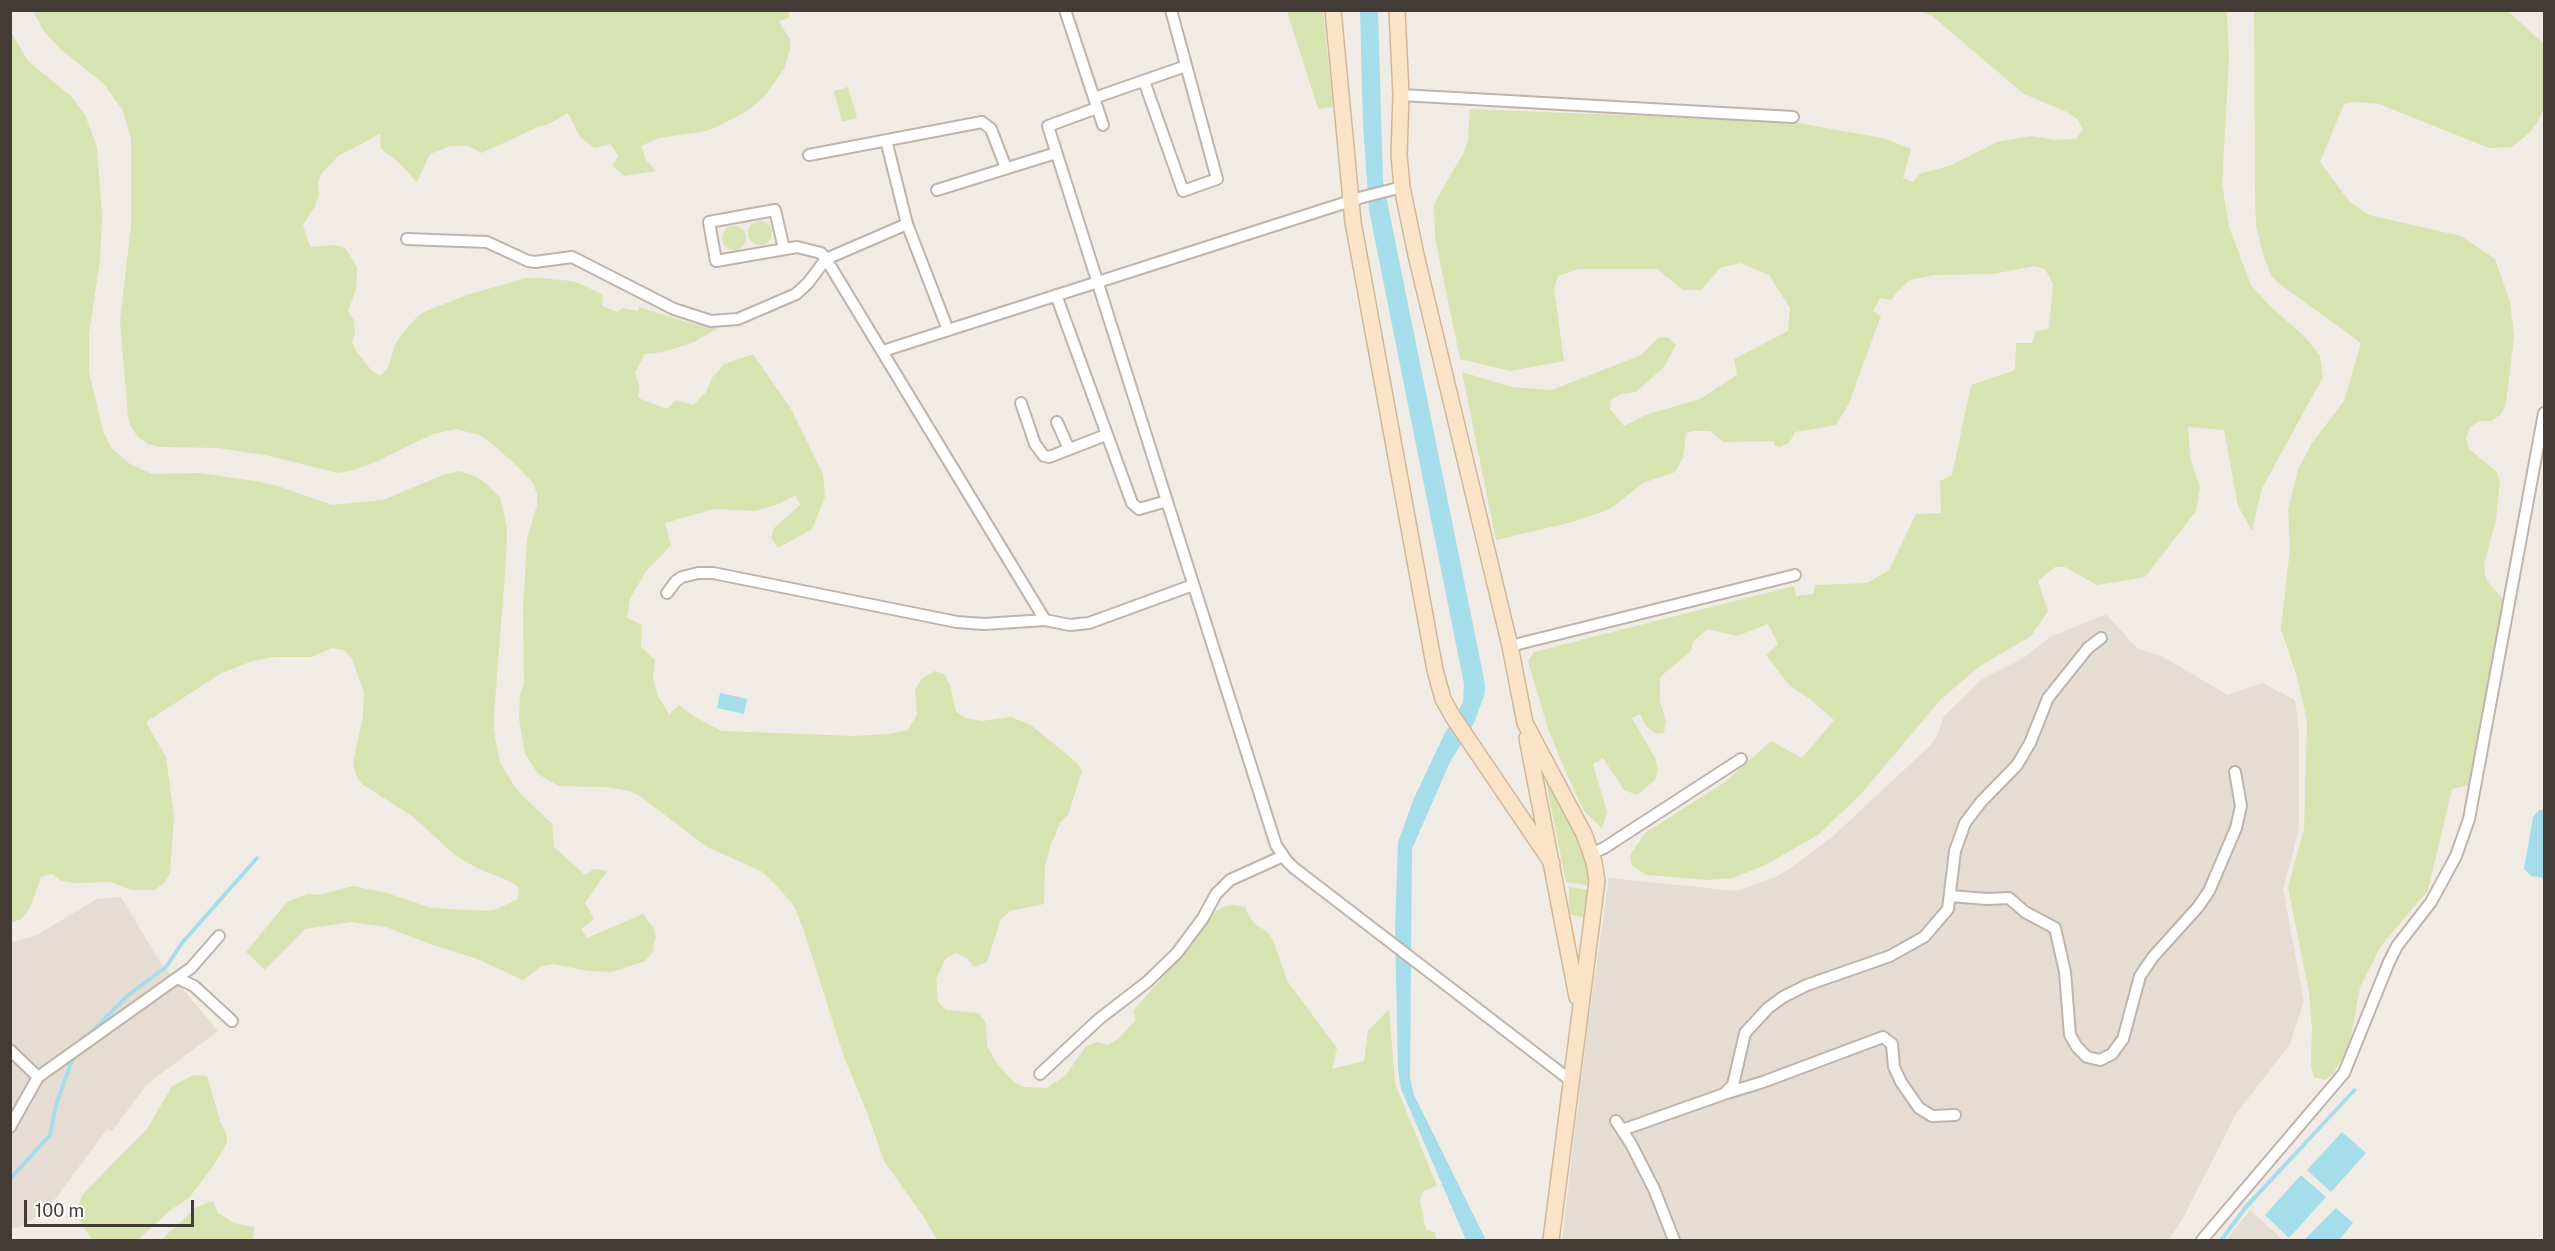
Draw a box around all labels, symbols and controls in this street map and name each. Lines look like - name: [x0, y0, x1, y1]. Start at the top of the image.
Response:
- scale bar: [27, 1188, 196, 1226]
- text: 100 m: [35, 1200, 84, 1221]

